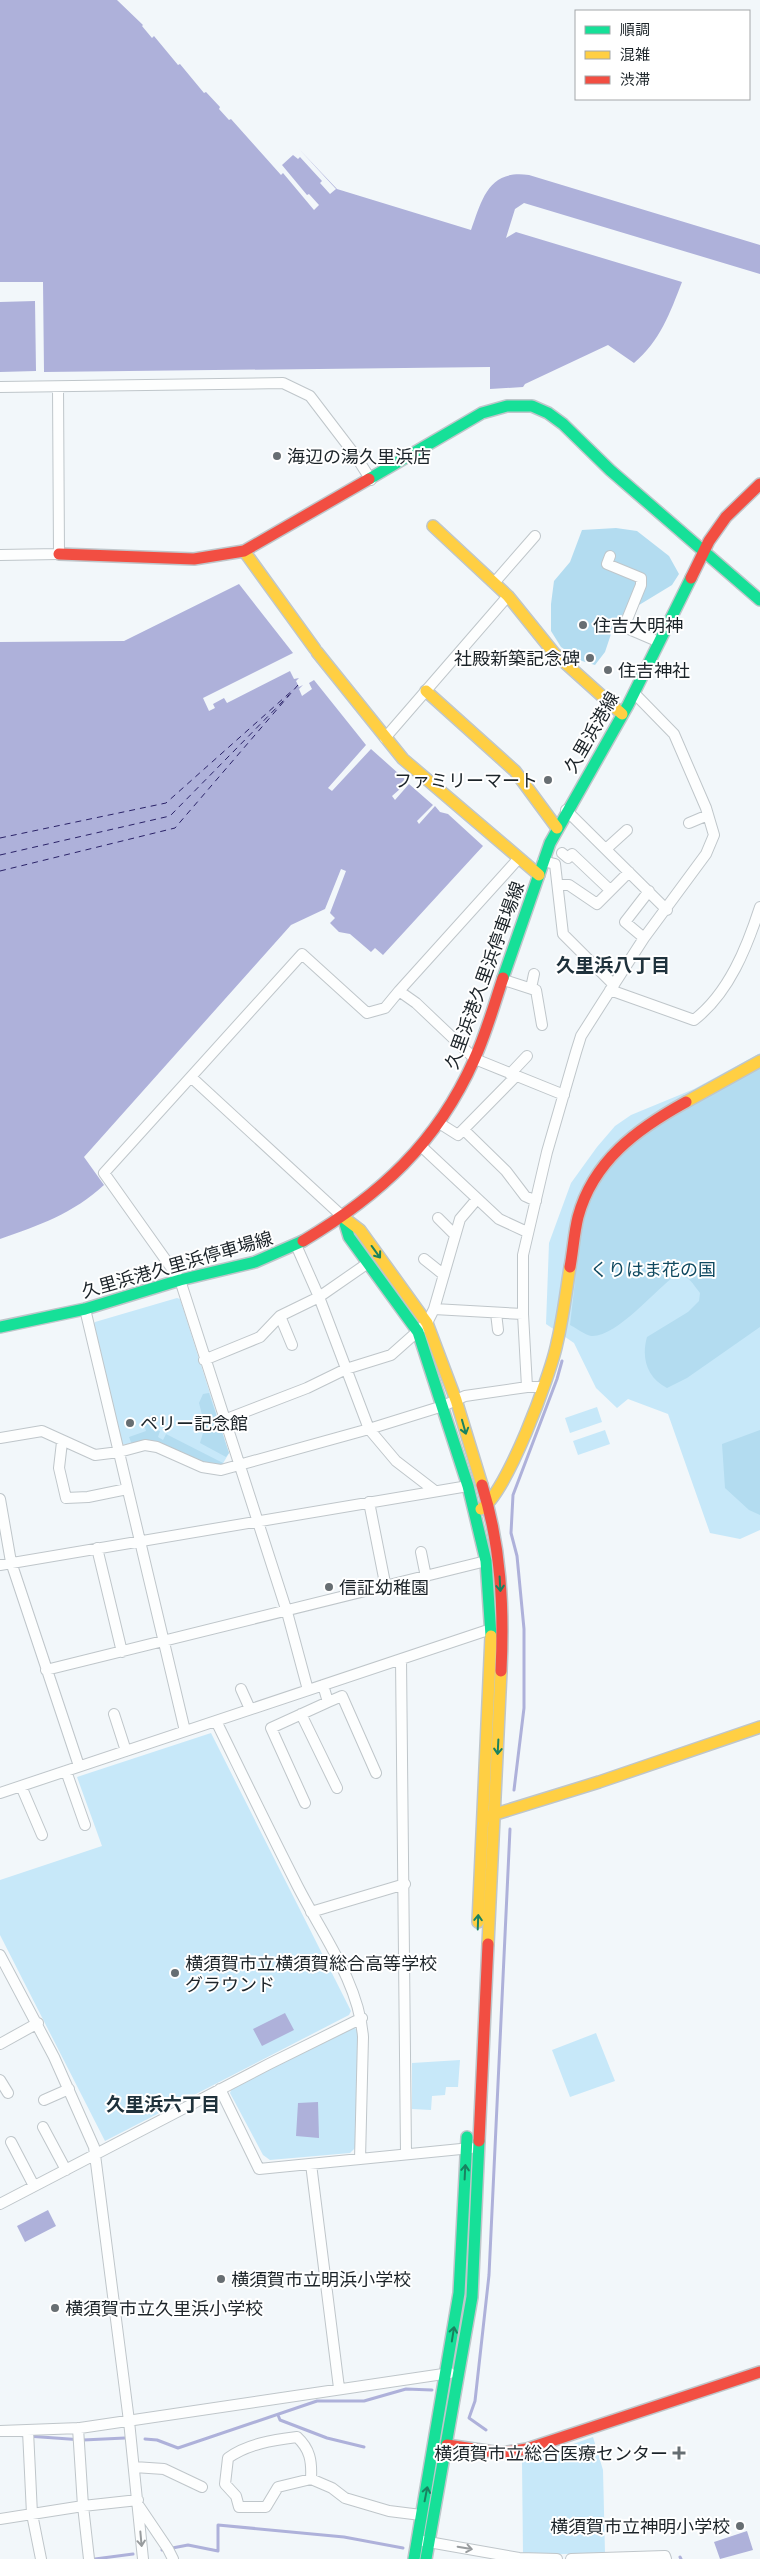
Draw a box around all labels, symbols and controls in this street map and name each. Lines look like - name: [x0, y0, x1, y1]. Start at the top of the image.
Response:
- legend: [575, 10, 750, 100]
- text: 順調: [620, 19, 650, 39]
- text: 混雑: [620, 44, 650, 64]
- text: 渋滞: [620, 69, 650, 89]
- place label: 海辺の湯久里浜店: [287, 444, 431, 468]
- marker: 海辺の湯久里浜店: [271, 450, 283, 462]
- place label: 住吉大明神: [593, 613, 683, 637]
- marker: 住吉大明神: [577, 619, 589, 631]
- place label: 社殿新築記念碑: [454, 646, 580, 670]
- marker: 社殿新築記念碑: [584, 652, 596, 664]
- place label: 住吉神社: [618, 658, 690, 682]
- marker: 住吉神社: [602, 664, 614, 676]
- street label: 久里浜港線: [558, 687, 624, 777]
- place label: ファミリーマート: [394, 768, 538, 792]
- marker: ファミリーマート: [542, 774, 554, 786]
- street label: 久里浜港久里浜停車場線: [439, 878, 529, 1072]
- district label: 久里浜八丁目: [556, 952, 670, 978]
- street label: 久里浜港久里浜停車場線: [79, 1225, 275, 1303]
- one-way arrow: [371, 1245, 381, 1259]
- park label: くりはま花の国: [590, 1257, 716, 1281]
- place label: ペリー記念館: [140, 1411, 248, 1435]
- marker: ペリー記念館: [124, 1417, 136, 1429]
- one-way arrow: [459, 1418, 469, 1434]
- place label: 信証幼稚園: [339, 1575, 429, 1599]
- one-way arrow: [496, 1576, 505, 1592]
- marker: 信証幼稚園: [323, 1581, 335, 1593]
- one-way arrow: [493, 1738, 502, 1754]
- one-way arrow: [473, 1914, 483, 1930]
- place label: 横須賀市立横須賀総合高等学校 グラウンド: [185, 1951, 437, 1996]
- marker: 横須賀市立横須賀総合高等学校 グラウンド: [169, 1967, 181, 1979]
- district label: 久里浜六丁目: [106, 2091, 220, 2117]
- one-way arrow: [461, 2164, 470, 2180]
- place label: 横須賀市立明浜小学校: [231, 2267, 411, 2291]
- marker: 横須賀市立明浜小学校: [215, 2273, 227, 2285]
- place label: 横須賀市立久里浜小学校: [65, 2296, 263, 2320]
- marker: 横須賀市立久里浜小学校: [49, 2302, 61, 2314]
- one-way arrow: [448, 2326, 458, 2342]
- place label: 横須賀市立総合医療センター: [434, 2441, 668, 2465]
- marker: 横須賀市立総合医療センター: [672, 2446, 686, 2460]
- one-way arrow: [421, 2486, 431, 2502]
- place label: 横須賀市立神明小学校: [550, 2514, 730, 2538]
- marker: 横須賀市立神明小学校: [734, 2520, 746, 2532]
- one-way arrow: [137, 2531, 146, 2547]
- one-way arrow: [456, 2544, 472, 2554]

